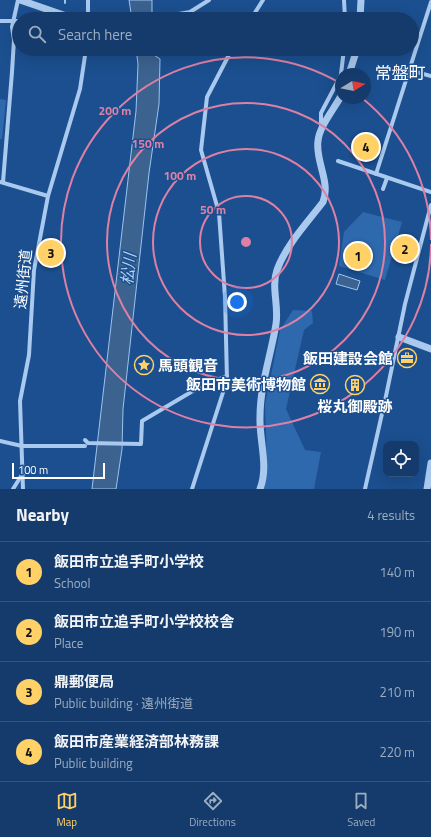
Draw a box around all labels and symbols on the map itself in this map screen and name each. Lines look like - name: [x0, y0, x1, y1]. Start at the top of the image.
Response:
- district label: 常盤町: [375, 60, 426, 86]
- north arrow: [335, 68, 371, 104]
- text: 200 m: [99, 101, 131, 120]
- pin: 4: [353, 132, 379, 162]
- text: 150 m: [132, 134, 164, 153]
- text: 100 m: [164, 166, 196, 185]
- text: 50 m: [200, 200, 226, 219]
- pin: 2: [392, 234, 418, 264]
- centre of rings: [239, 235, 253, 249]
- pin: 3: [38, 238, 64, 268]
- pin: 1: [345, 241, 371, 271]
- street label: 遠州街道: [8, 248, 38, 310]
- water label: 松川: [114, 250, 142, 286]
- your location: [227, 292, 247, 312]
- place label: 飯田建設会館: [303, 347, 393, 370]
- office icon: 飯田建設会館: [396, 347, 418, 369]
- place icon: 馬頭観音: [133, 354, 155, 376]
- place label: 馬頭観音: [158, 354, 218, 377]
- place label: 飯田市美術博物館: [186, 373, 306, 396]
- museum icon: 飯田市美術博物館: [309, 373, 331, 395]
- building icon: 桜丸御殿跡: [344, 374, 366, 396]
- place label: 桜丸御殿跡: [317, 395, 393, 418]
- scale bar: [12, 461, 105, 480]

